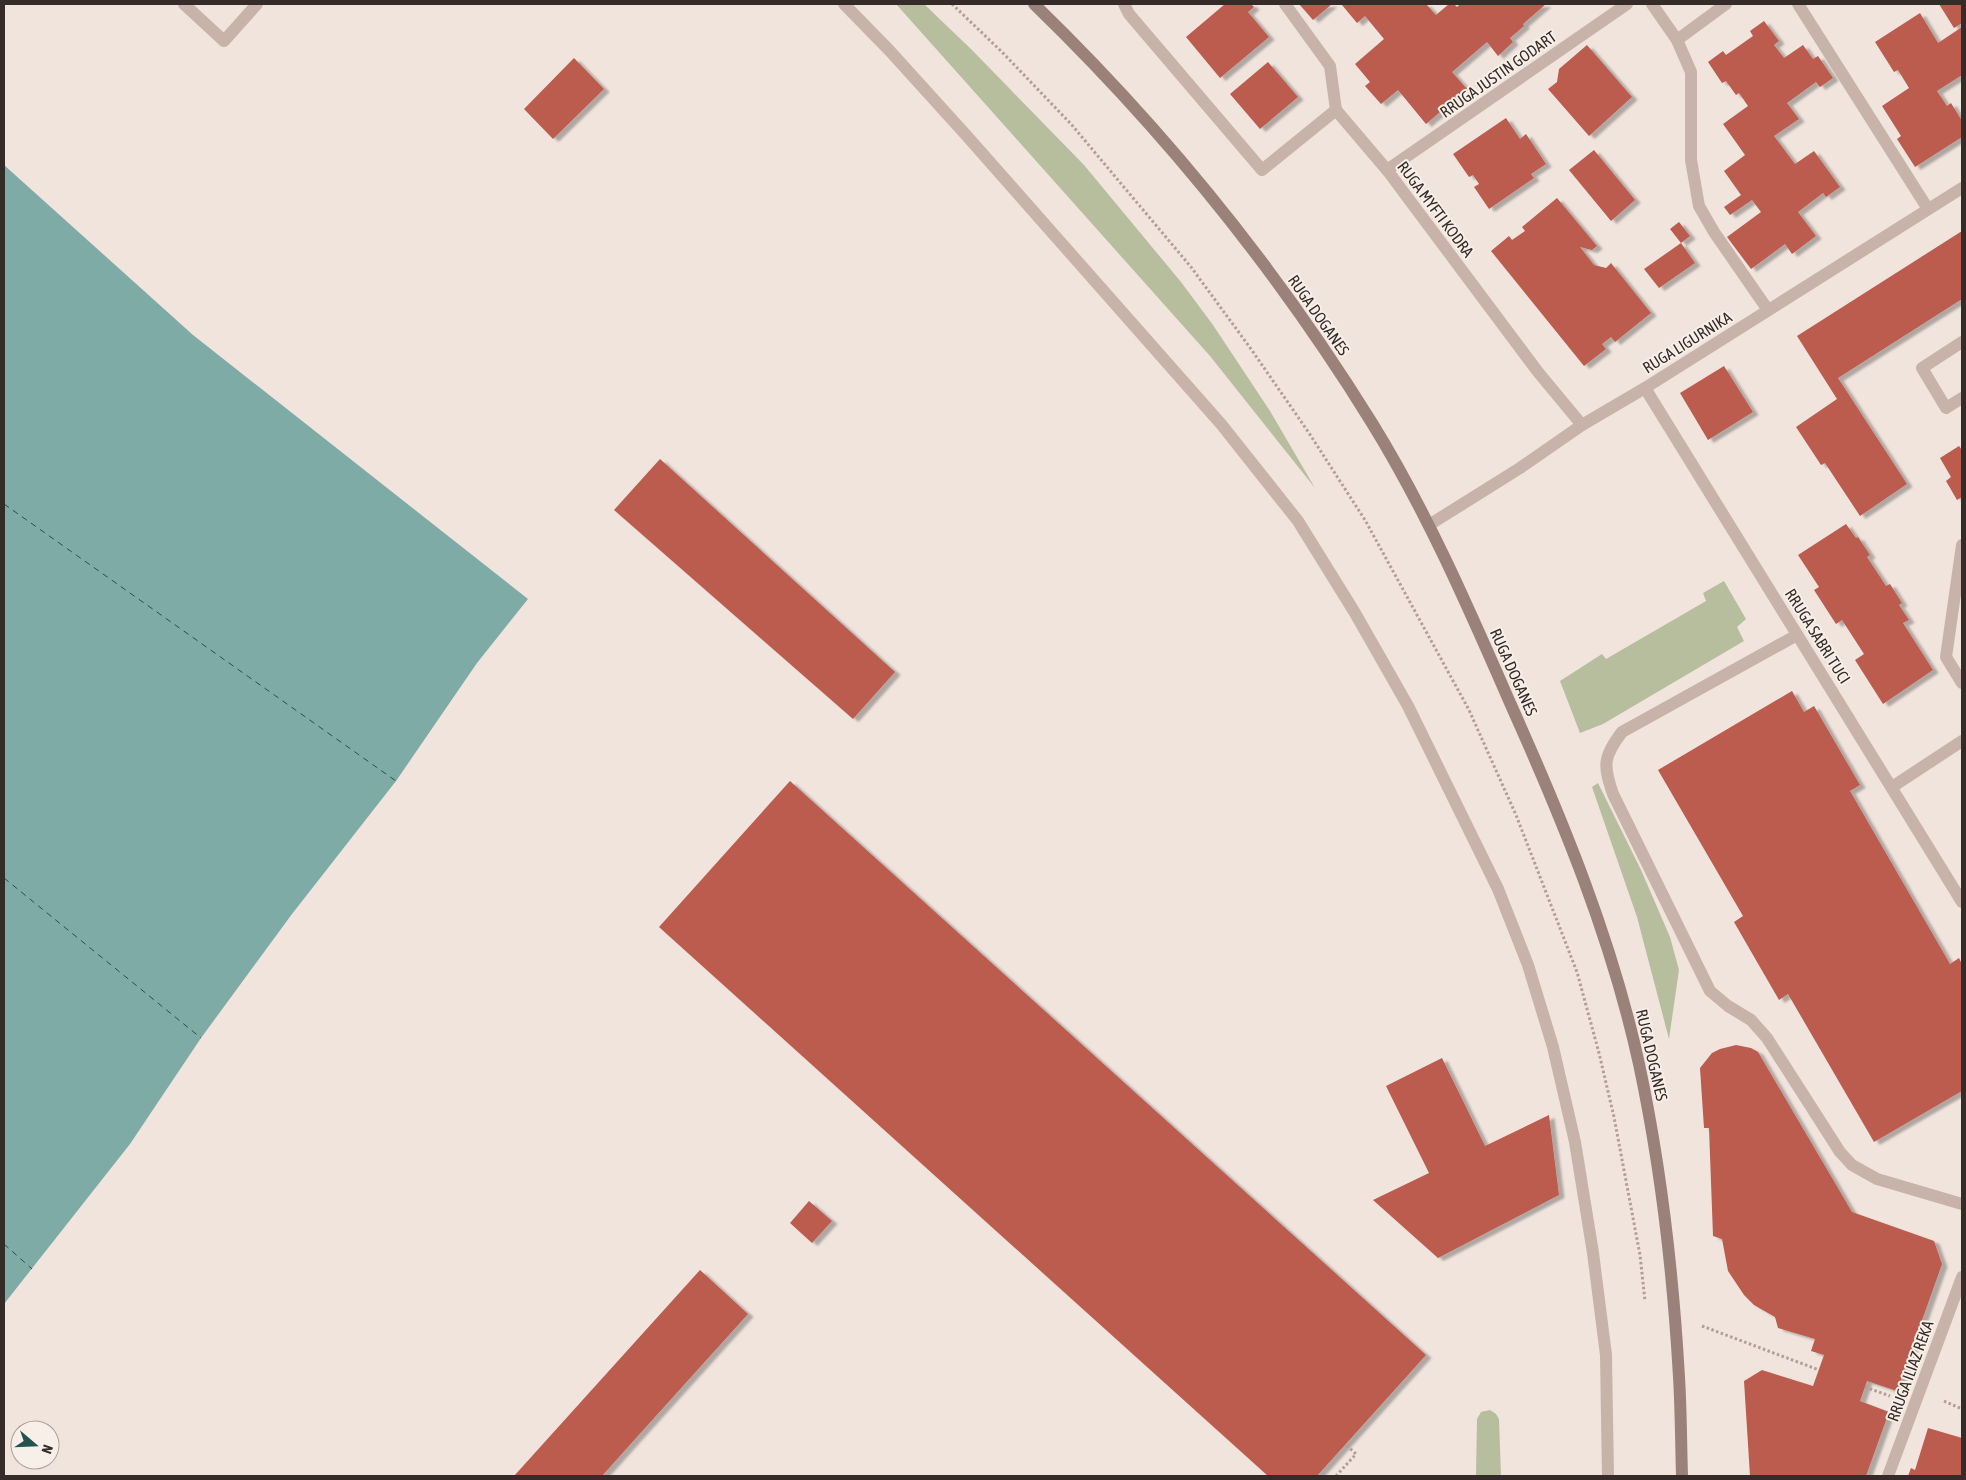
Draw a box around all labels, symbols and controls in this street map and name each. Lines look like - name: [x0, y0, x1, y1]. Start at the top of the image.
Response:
- street label: RRUGA JUSTIN GODART: [1436, 27, 1560, 121]
- street label: RUGA MYFTI KODRA: [1394, 158, 1478, 260]
- street label: RUGA DOGANES: [1285, 272, 1353, 359]
- street label: RUGA LIGURNIKA: [1639, 307, 1735, 376]
- street label: RRUGA SABRI TUCI: [1782, 585, 1854, 687]
- street label: RUGA DOGANES: [1487, 626, 1541, 719]
- street label: RUGA DOGANES: [1633, 1007, 1671, 1103]
- street label: RRUGA ILIAZ REKA: [1883, 1318, 1937, 1424]
- north arrow: [10, 1420, 60, 1470]
- text: N: [38, 1443, 56, 1456]

